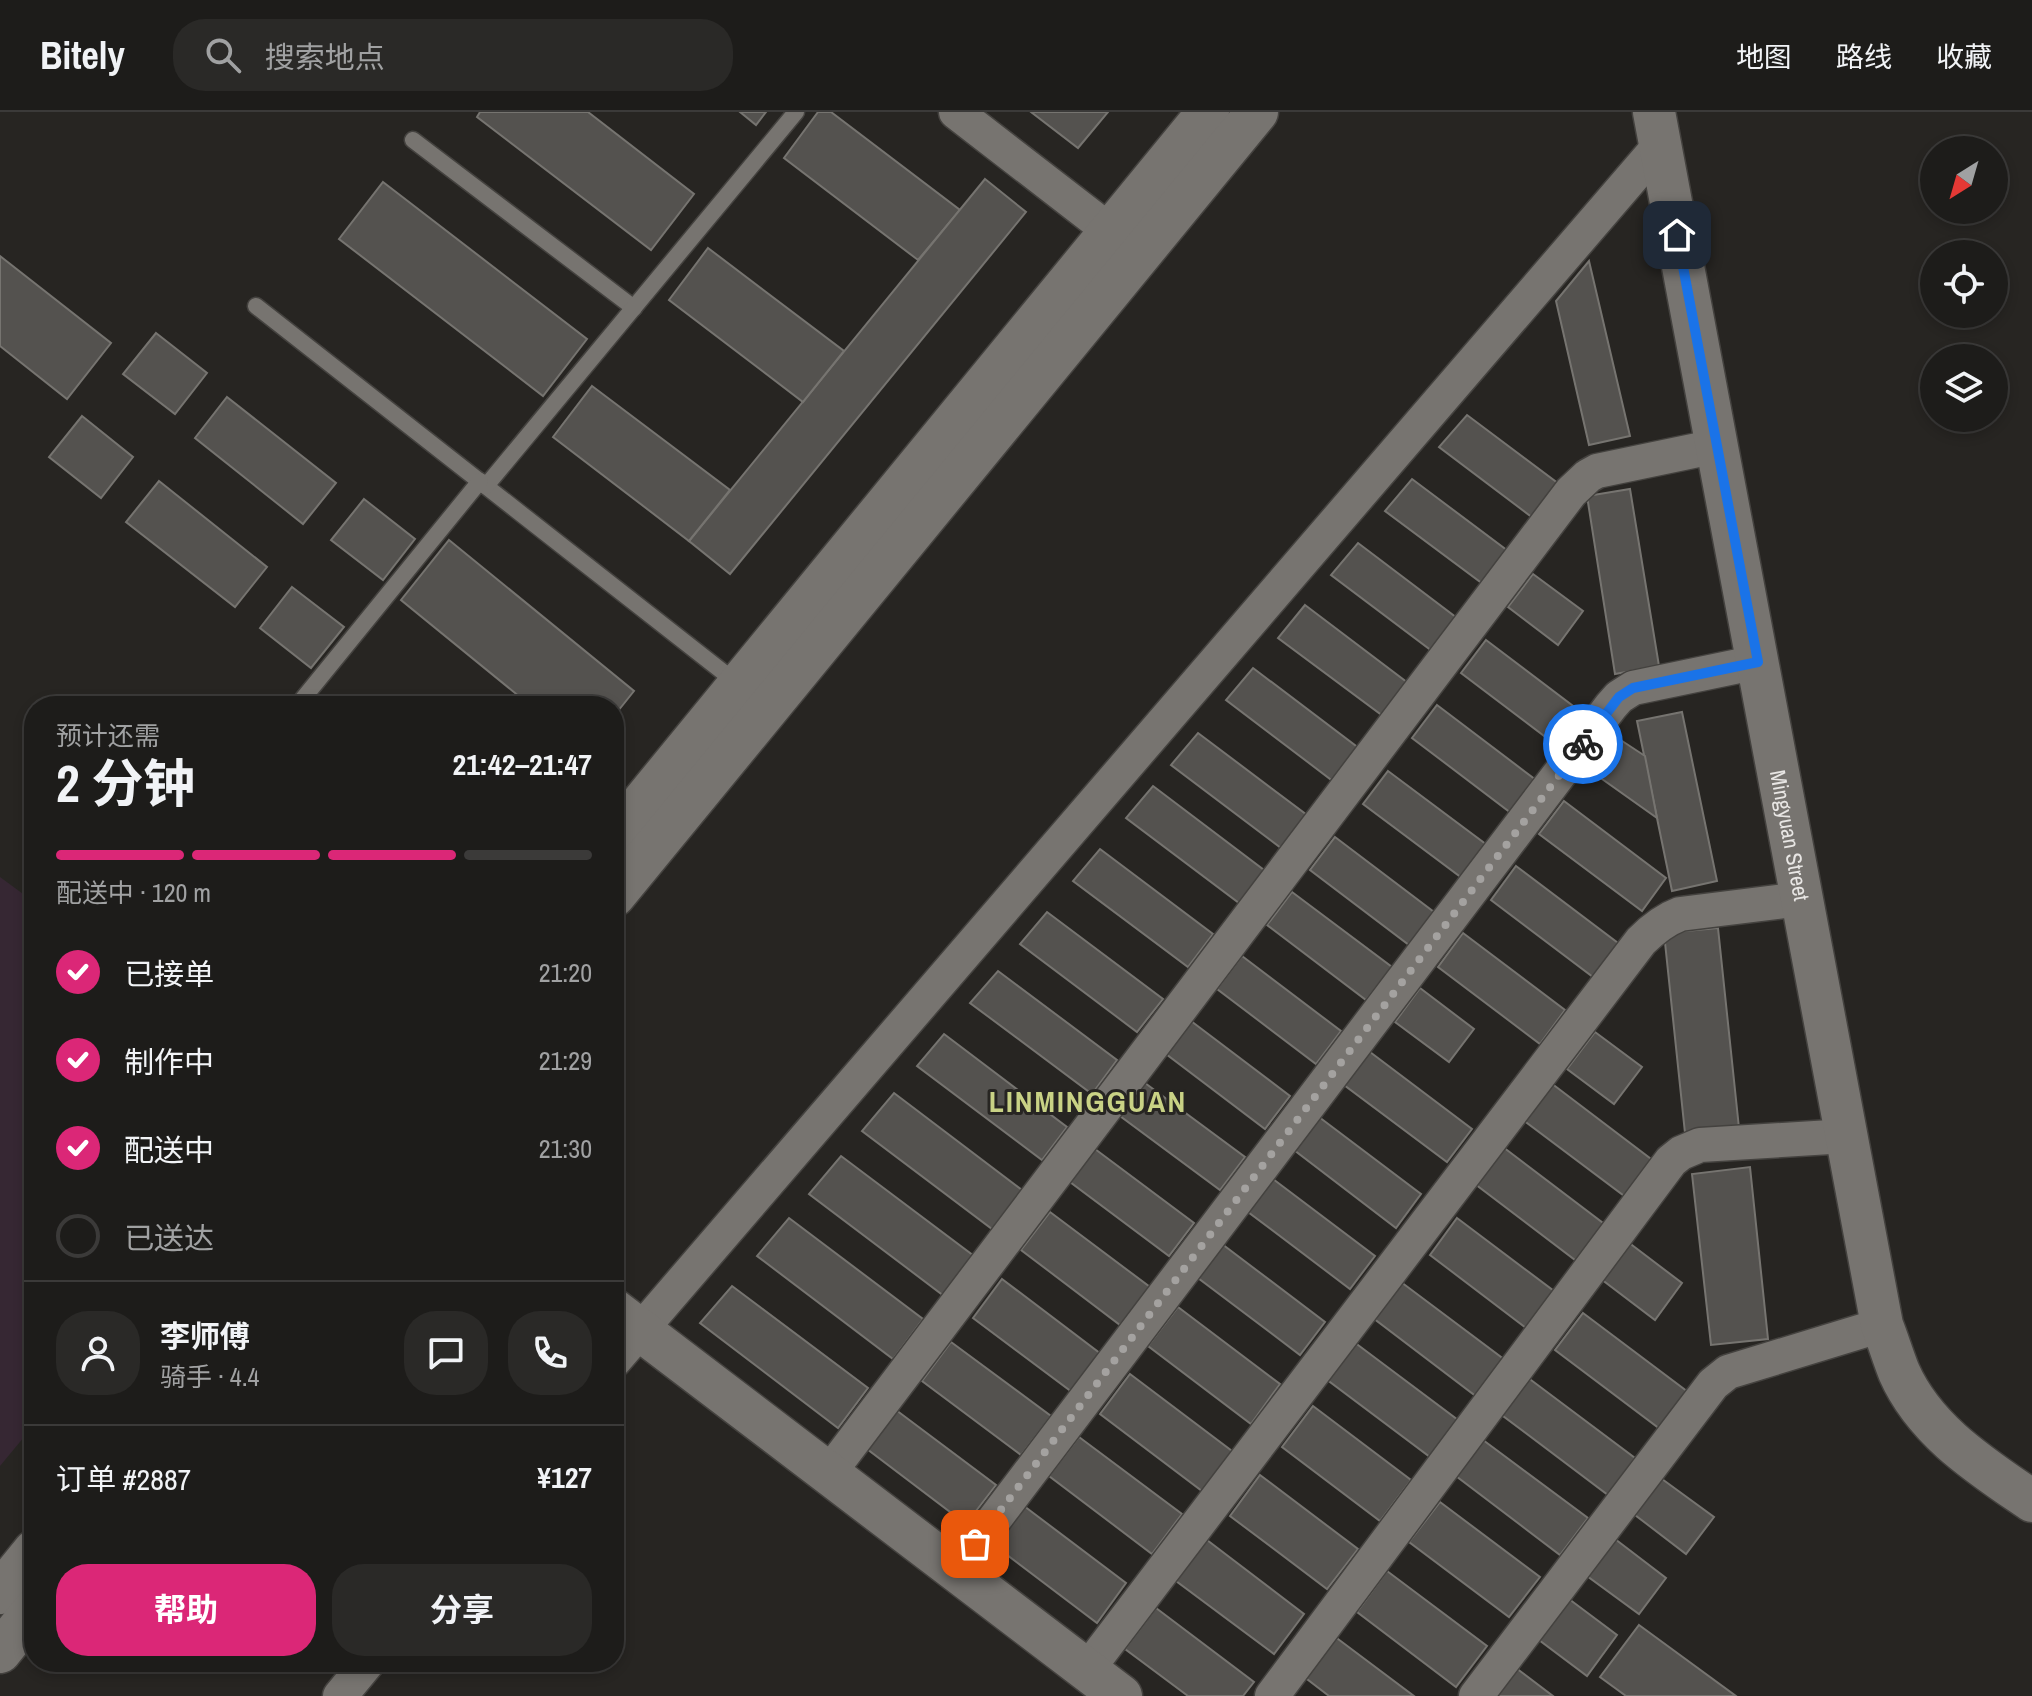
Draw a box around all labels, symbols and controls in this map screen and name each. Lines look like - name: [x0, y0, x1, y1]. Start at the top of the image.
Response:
- search box: [173, 19, 733, 91]
- text: Bitely: [40, 30, 125, 81]
- icon: search: [201, 33, 245, 77]
- text: 搜索地点: [265, 37, 385, 77]
- text: 地图: [1736, 38, 1792, 76]
- text: 路线: [1836, 38, 1892, 76]
- text: 收藏: [1936, 38, 1992, 76]
- north arrow: [1920, 136, 2008, 224]
- map controls: [1920, 136, 2008, 432]
- pin: [1643, 201, 1711, 269]
- icon: home: [1655, 213, 1699, 257]
- button: locate: [1920, 240, 2008, 328]
- button: layers: [1920, 344, 2008, 432]
- courier: [1543, 704, 1623, 784]
- text: 预计还需: [56, 718, 160, 753]
- icon: bike: [1561, 722, 1605, 766]
- text: 21:42–21:47: [453, 744, 592, 784]
- text: 2 分钟: [56, 748, 196, 818]
- street label: Mingyuan Street: [1763, 767, 1817, 903]
- text: 配送中 · 120 m: [56, 875, 211, 910]
- icon: check: [56, 950, 100, 994]
- text: 已接单: [124, 954, 214, 994]
- text: 21:20: [539, 955, 592, 990]
- icon: check: [56, 1038, 100, 1082]
- text: 制作中: [124, 1042, 214, 1082]
- text: 21:29: [539, 1043, 592, 1078]
- district label: LINMINGGUAN: [989, 1081, 1187, 1121]
- icon: check: [56, 1126, 100, 1170]
- text: 配送中: [124, 1130, 214, 1170]
- text: 21:30: [539, 1131, 592, 1166]
- text: 已送达: [124, 1218, 214, 1258]
- button: person: [56, 1311, 140, 1395]
- button: chat: [404, 1311, 488, 1395]
- button: phone: [508, 1311, 592, 1395]
- text: 李师傅: [160, 1316, 250, 1356]
- text: 骑手 · 4.4: [160, 1359, 259, 1394]
- text: ¥127: [537, 1457, 592, 1497]
- text: 订单 #2887: [56, 1459, 191, 1499]
- pin: [941, 1510, 1009, 1578]
- icon: bag: [953, 1522, 997, 1566]
- button: 帮助: [56, 1564, 316, 1656]
- button: 分享: [332, 1564, 592, 1656]

